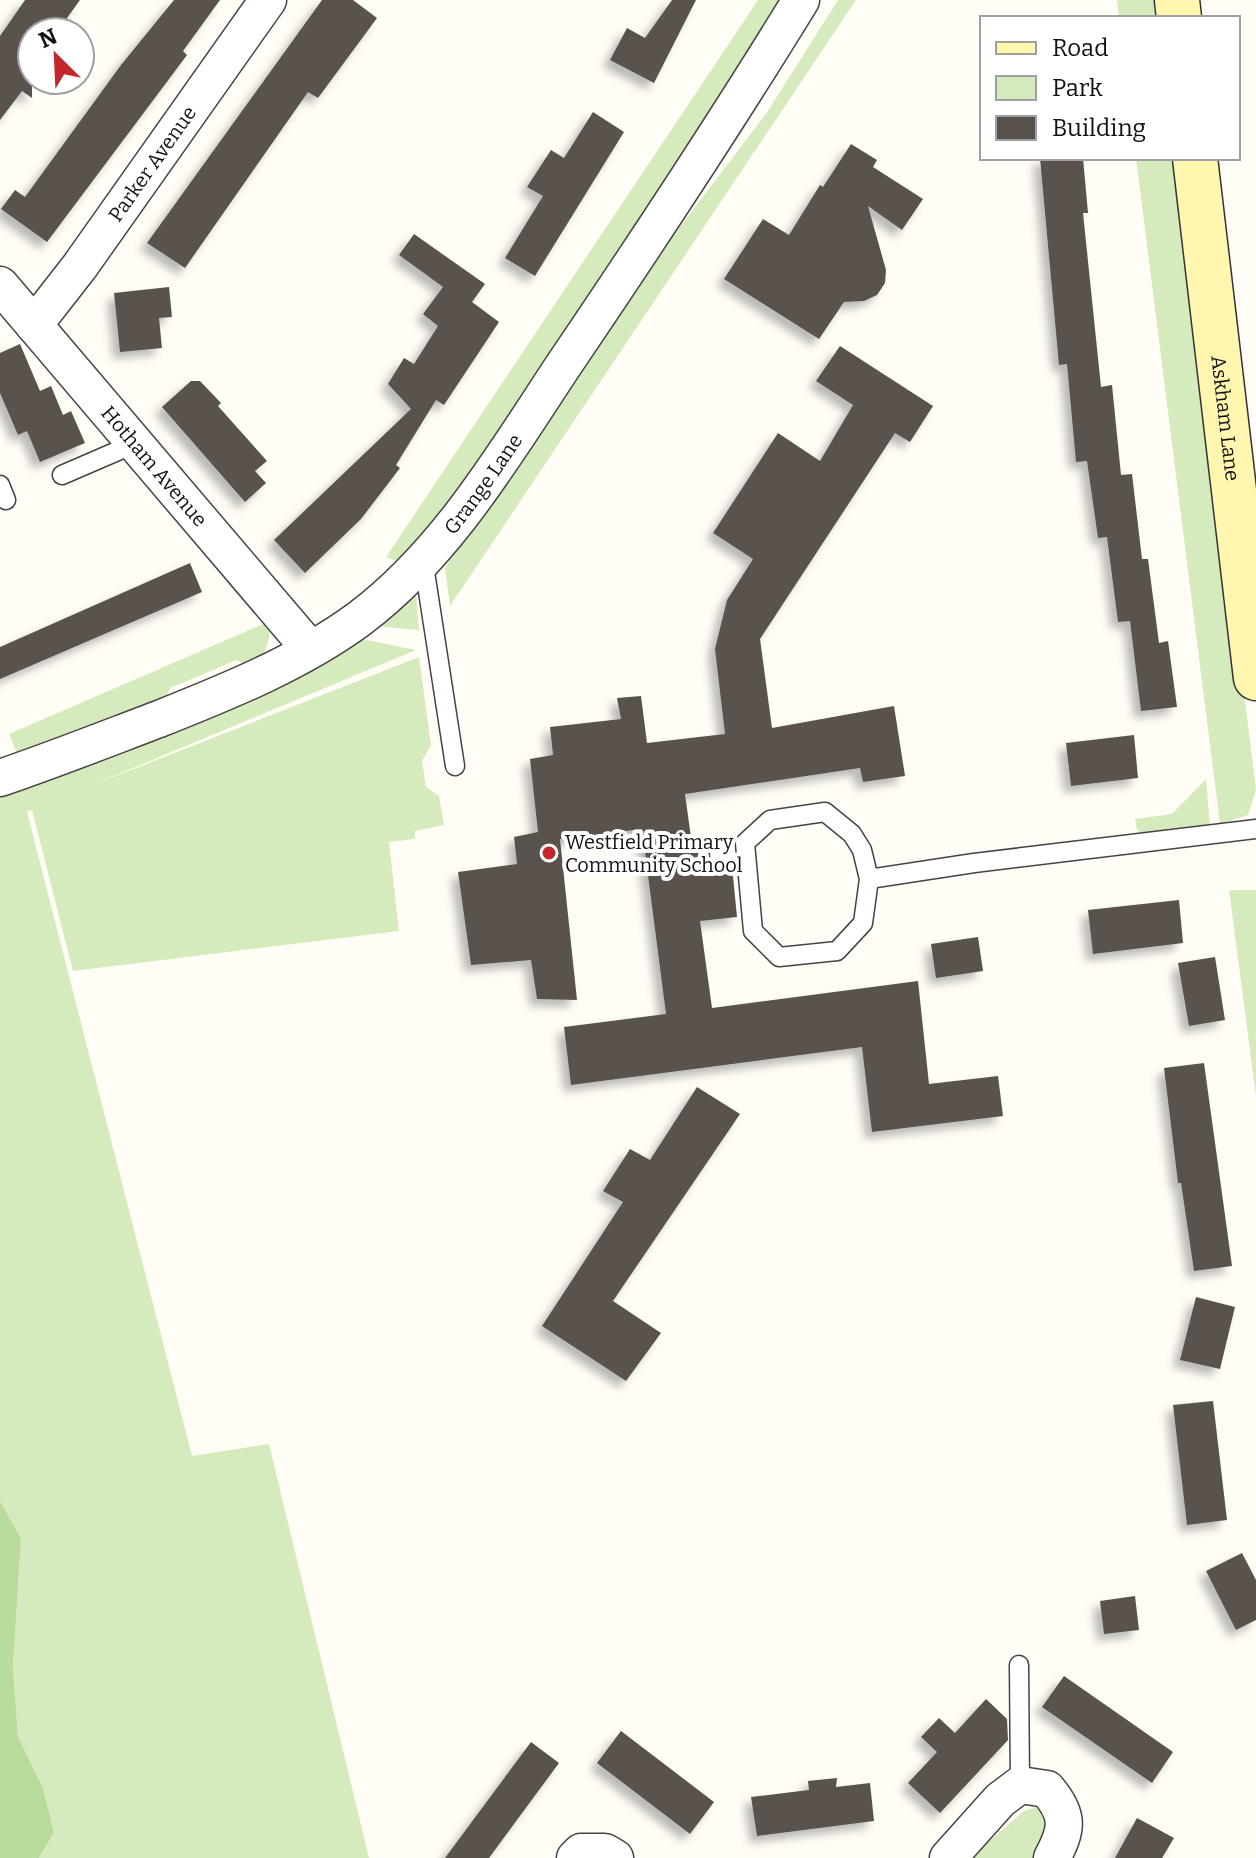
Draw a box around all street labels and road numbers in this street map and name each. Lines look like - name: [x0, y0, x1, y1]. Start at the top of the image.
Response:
- street label: Parker Avenue: [103, 101, 201, 226]
- street label: Askham Lane: [1206, 354, 1245, 482]
- street label: Hotham Avenue: [96, 401, 212, 531]
- street label: Grange Lane: [439, 429, 527, 539]

